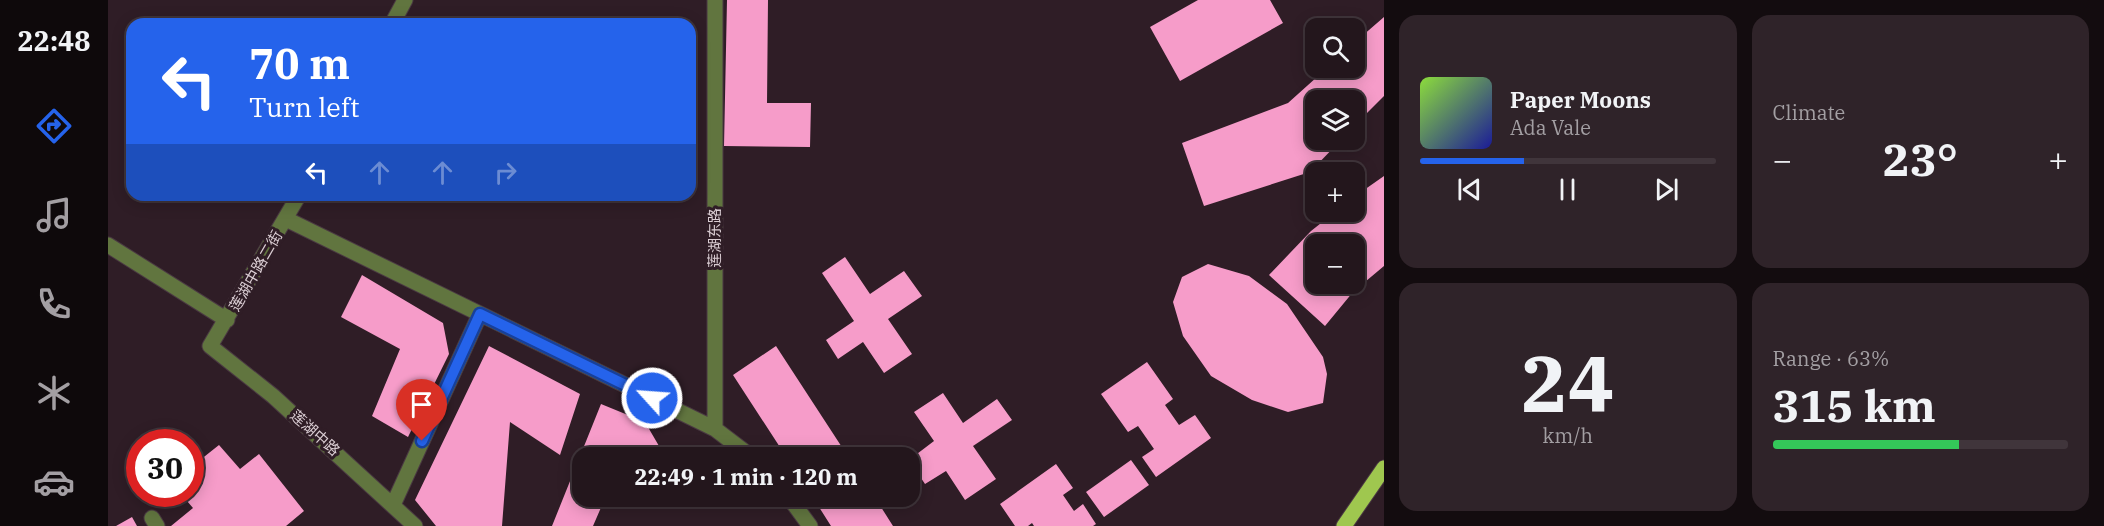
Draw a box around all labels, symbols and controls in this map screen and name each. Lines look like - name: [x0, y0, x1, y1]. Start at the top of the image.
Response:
- map controls: [1305, 18, 1365, 294]
- button: search: [1305, 18, 1365, 78]
- text: 22:48: [18, 23, 90, 58]
- text: 70 m: [249, 36, 350, 91]
- icon: left: [150, 42, 228, 120]
- text: Paper Moons: [1510, 85, 1651, 114]
- text: Turn left: [249, 89, 360, 124]
- button: layers: [1305, 90, 1365, 150]
- text: Climate: [1773, 99, 1845, 126]
- icon: directions: [33, 105, 75, 147]
- text: Ada Vale: [1510, 114, 1591, 141]
- text: 23°: [1883, 130, 1958, 188]
- text: −: [1773, 138, 1792, 181]
- text: +: [2048, 138, 2068, 181]
- icon: left: [300, 156, 333, 189]
- icon: ahead: [363, 156, 396, 189]
- icon: ahead: [426, 156, 459, 189]
- icon: right: [489, 156, 522, 189]
- button: +: [1305, 162, 1365, 222]
- icon: previous: [1453, 173, 1486, 206]
- icon: pause: [1551, 173, 1584, 206]
- icon: next: [1650, 173, 1683, 206]
- icon: music: [33, 194, 75, 236]
- street label: 莲湖东路: [705, 208, 724, 268]
- street label: 莲湖中路二街: [225, 227, 286, 314]
- button: −: [1305, 234, 1365, 294]
- icon: phone: [33, 283, 75, 325]
- text: 24: [1521, 332, 1615, 433]
- text: Range · 63%: [1773, 345, 1889, 372]
- position arrow: [620, 366, 684, 430]
- icon: climate: [33, 372, 75, 414]
- text: 315 km: [1773, 376, 1936, 434]
- pin: [396, 379, 447, 441]
- icon: arrive: [405, 388, 438, 421]
- street label: 莲湖中路: [287, 405, 344, 460]
- text: km/h: [1542, 422, 1593, 449]
- speed limit sign: 30: [126, 429, 204, 507]
- icon: car: [33, 461, 75, 503]
- text: 22:49 · 1 min · 120 m: [634, 462, 858, 491]

